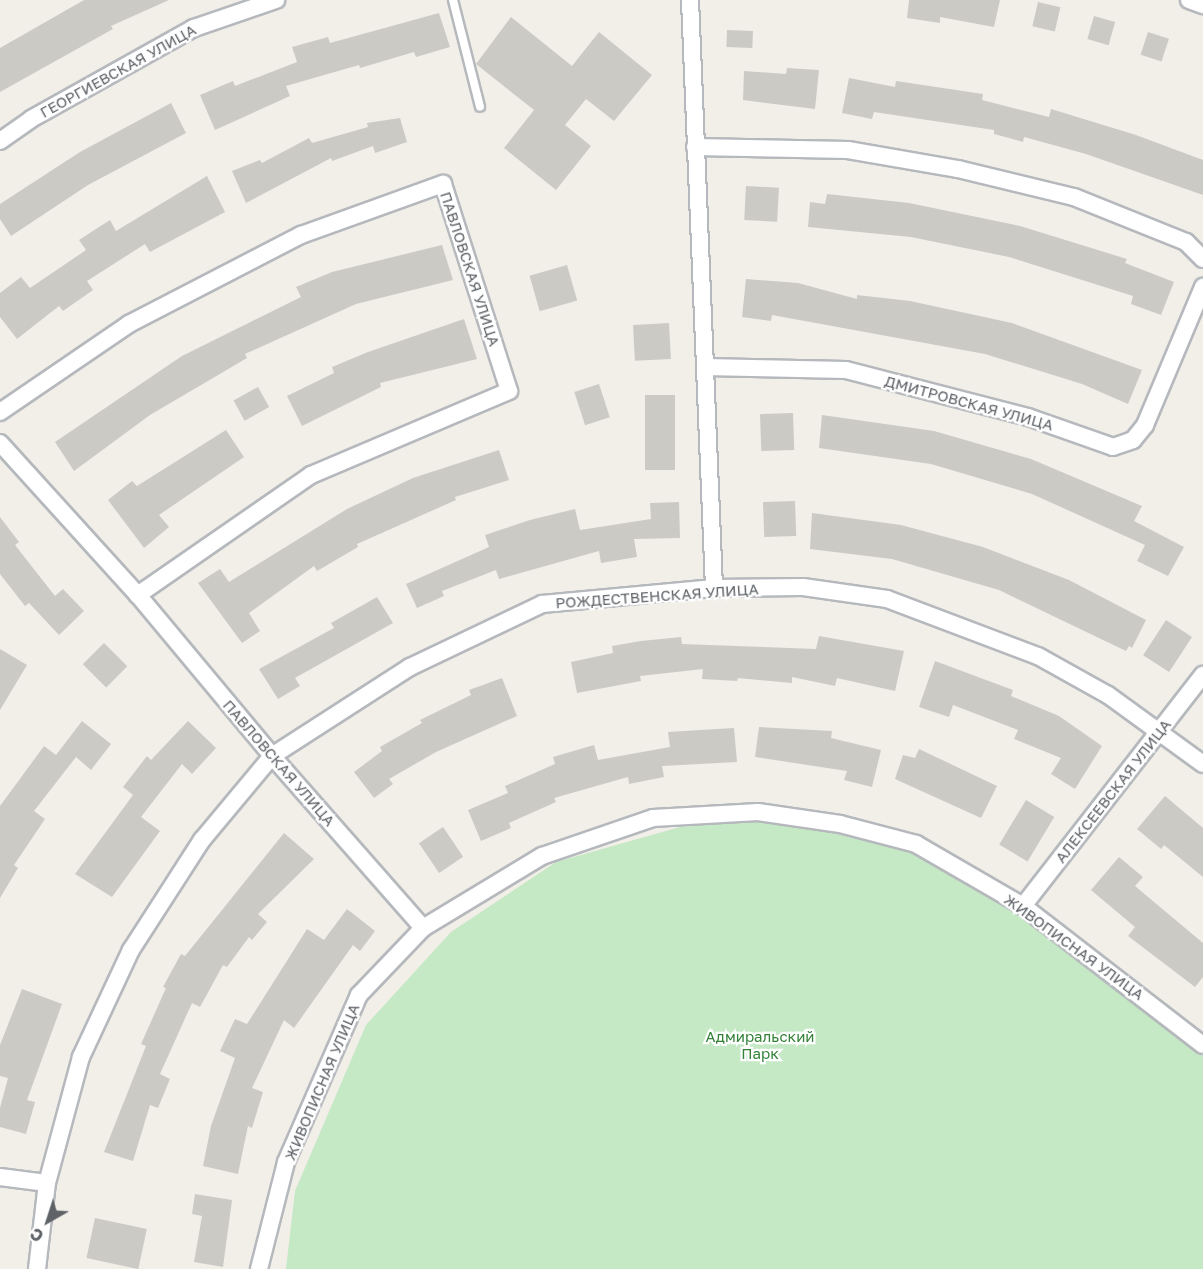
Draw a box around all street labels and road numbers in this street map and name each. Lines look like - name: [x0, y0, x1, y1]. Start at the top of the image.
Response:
- street label: ГЕОРГИЕВСКАЯ УЛИЦА: [37, 21, 199, 121]
- street label: ПАВЛОВСКАЯ УЛИЦА: [437, 189, 503, 349]
- street label: ДМИТРОВСКАЯ УЛИЦА: [883, 372, 1055, 434]
- street label: РОЖДЕСТВЕНСКАЯ УЛИЦА: [555, 580, 759, 612]
- street label: ПАВЛОВСКАЯ УЛИЦА: [219, 696, 339, 830]
- street label: АЛЕКСЕЕВСКАЯ УЛИЦА: [1051, 716, 1175, 866]
- street label: ЖИВОПИСНАЯ УЛИЦА: [1001, 890, 1147, 1004]
- street label: ЖИВОПИСНАЯ УЛИЦА: [281, 1001, 363, 1163]

